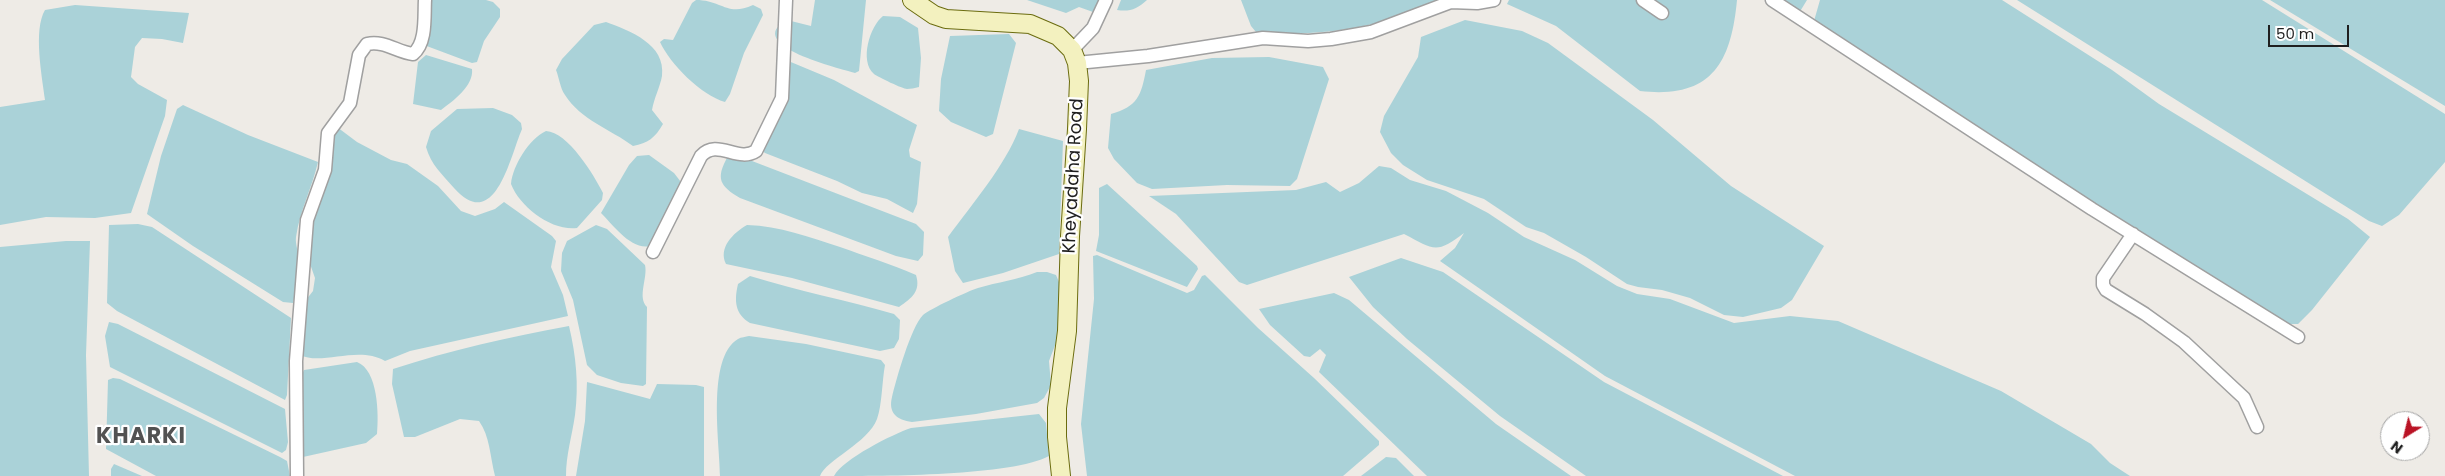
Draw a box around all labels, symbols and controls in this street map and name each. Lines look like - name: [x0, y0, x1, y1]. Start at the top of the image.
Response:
- scale bar: [2270, 15, 2351, 47]
- text: 50 m: [2276, 23, 2314, 44]
- street label: Kheyadaha Road: [1059, 98, 1089, 254]
- north arrow: [2380, 411, 2430, 461]
- district label: KHARKI: [95, 424, 187, 450]
- text: N: [2387, 436, 2407, 459]

